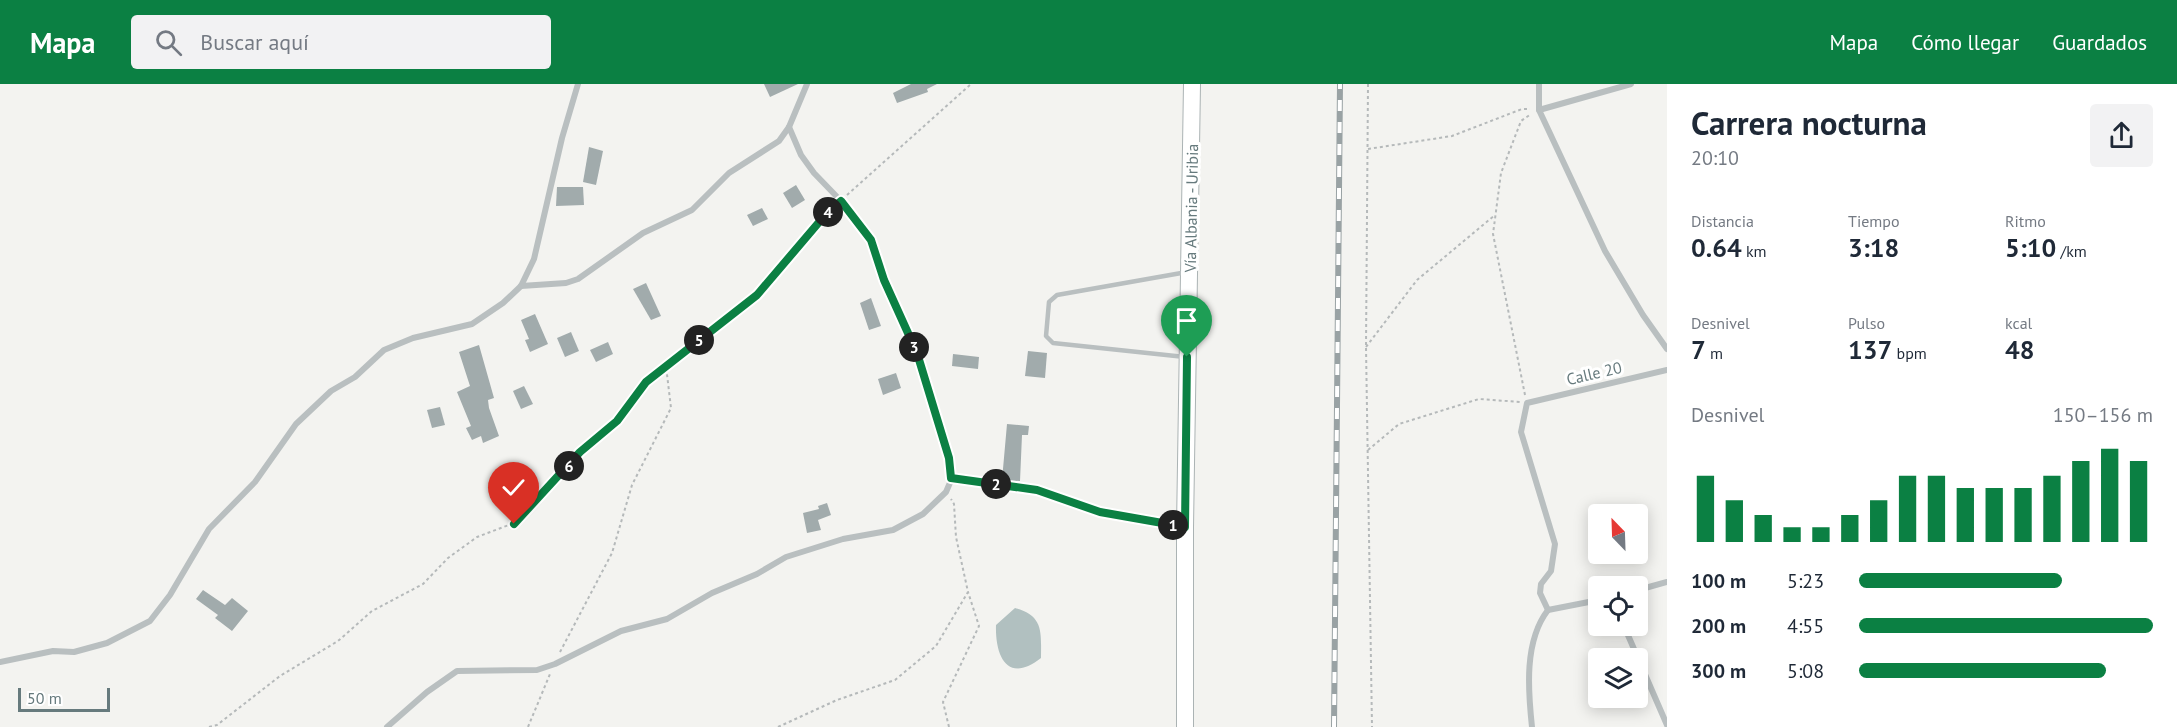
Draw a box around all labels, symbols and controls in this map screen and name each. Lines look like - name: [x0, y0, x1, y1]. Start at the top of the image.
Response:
- search box: [131, 15, 551, 69]
- text: Mapa: [30, 24, 95, 61]
- icon: search: [152, 26, 185, 59]
- text: Buscar aquí: [200, 28, 309, 56]
- text: Mapa: [1829, 29, 1878, 56]
- text: Cómo llegar: [1911, 29, 2019, 56]
- text: Guardados: [2052, 29, 2147, 56]
- text: Carrera nocturna: [1691, 101, 1927, 144]
- button: share: [2090, 104, 2153, 167]
- street label: Vía Albania - Uribia: [1180, 143, 1202, 274]
- text: 20:10: [1691, 145, 1739, 171]
- pin: 4: [813, 197, 843, 227]
- text: 4: [823, 202, 833, 222]
- text: Distancia: [1691, 211, 1754, 231]
- text: Tiempo: [1848, 211, 1900, 231]
- text: Ritmo: [2005, 211, 2046, 231]
- text: 0.64: [1691, 231, 1742, 264]
- text: 3:18: [1848, 231, 1899, 264]
- text: 5:10: [2005, 231, 2056, 264]
- text: km: [1742, 241, 1767, 261]
- text: /km: [2056, 241, 2087, 261]
- pin: [1161, 295, 1212, 357]
- icon: arrive: [1170, 304, 1203, 337]
- text: Desnivel: [1691, 313, 1750, 333]
- text: Pulso: [1848, 313, 1885, 333]
- text: kcal: [2005, 313, 2032, 333]
- pin: 5: [684, 325, 714, 355]
- text: 5: [694, 330, 704, 350]
- pin: 3: [899, 332, 929, 362]
- text: 7: [1691, 333, 1706, 366]
- text: 137: [1848, 333, 1892, 366]
- text: 48: [2005, 333, 2034, 366]
- text: 3: [909, 337, 919, 357]
- text: m: [1706, 343, 1723, 363]
- text: bpm: [1892, 343, 1927, 363]
- street label: Calle 20: [1564, 357, 1624, 389]
- text: Desnivel: [1691, 402, 1764, 428]
- text: 150–156 m: [2053, 402, 2153, 428]
- pin: 6: [554, 451, 584, 481]
- text: 6: [564, 456, 574, 476]
- pin: [488, 462, 539, 524]
- pin: 2: [981, 469, 1011, 499]
- icon: check: [497, 471, 530, 504]
- text: 2: [991, 474, 1001, 494]
- north arrow: [1588, 504, 1648, 564]
- map controls: [1588, 504, 1648, 708]
- pin: 1: [1158, 510, 1188, 540]
- text: 1: [1168, 515, 1178, 535]
- text: 100 m: [1691, 568, 1746, 594]
- text: 5:23: [1787, 568, 1824, 594]
- button: locate: [1588, 576, 1648, 636]
- text: 200 m: [1691, 613, 1746, 639]
- text: 4:55: [1787, 613, 1824, 639]
- button: layers: [1588, 648, 1648, 708]
- text: 300 m: [1691, 658, 1746, 684]
- text: 5:08: [1787, 658, 1824, 684]
- scale bar: [18, 685, 110, 712]
- text: 50 m: [27, 688, 62, 708]

